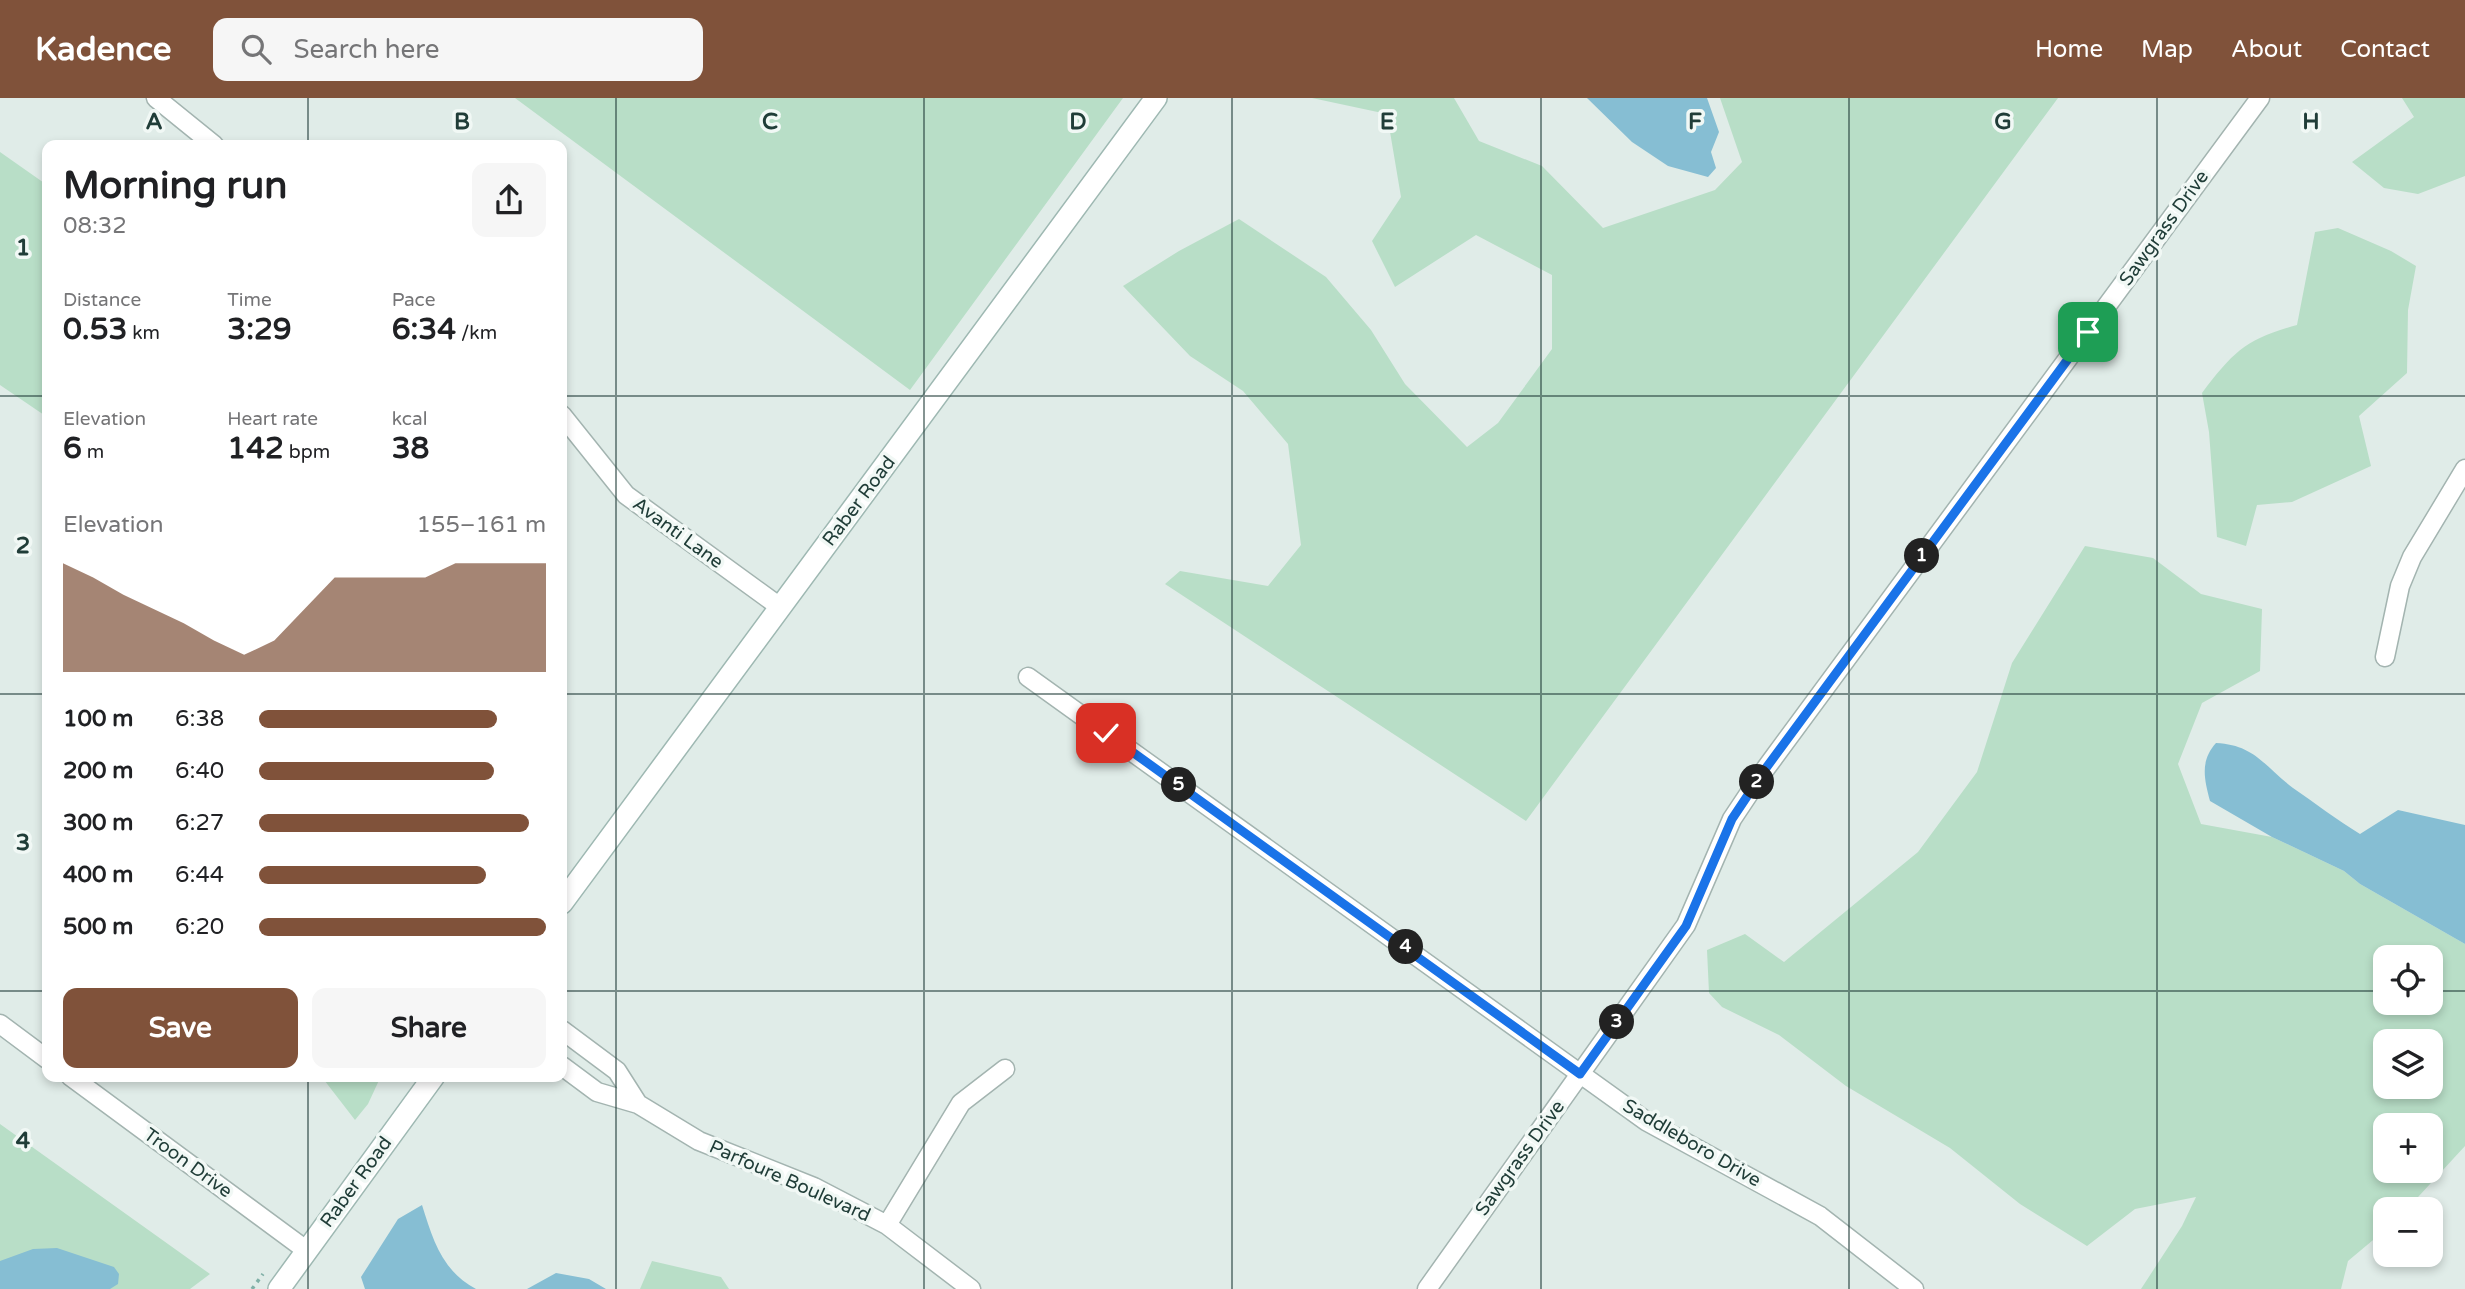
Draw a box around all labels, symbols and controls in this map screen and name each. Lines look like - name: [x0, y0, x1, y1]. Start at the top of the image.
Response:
- search box: [213, 18, 703, 81]
- text: Kadence: [35, 30, 171, 69]
- icon: search: [237, 30, 275, 68]
- text: Search here: [293, 34, 440, 65]
- text: Home: [2035, 35, 2103, 64]
- text: Map: [2141, 35, 2193, 64]
- text: About: [2231, 35, 2302, 64]
- text: Contact: [2340, 35, 2430, 64]
- text: A: [145, 108, 163, 136]
- text: B: [454, 108, 470, 136]
- text: C: [762, 108, 778, 136]
- text: D: [1069, 108, 1087, 136]
- text: E: [1380, 108, 1394, 136]
- text: F: [1688, 108, 1702, 136]
- text: G: [1994, 108, 2012, 136]
- text: H: [2302, 108, 2320, 136]
- text: Morning run: [63, 163, 287, 209]
- button: share: [472, 163, 546, 237]
- street label: Sawgrass Drive: [2115, 166, 2213, 290]
- text: 08:32: [63, 212, 127, 240]
- text: 1: [16, 234, 30, 262]
- text: Distance: [63, 289, 141, 311]
- text: Time: [227, 289, 272, 311]
- text: Pace: [392, 289, 435, 311]
- pin: [2058, 302, 2118, 362]
- text: 0.53: [63, 311, 127, 348]
- text: 3:29: [227, 311, 292, 348]
- text: 6:34: [392, 311, 456, 348]
- icon: arrive: [2069, 313, 2107, 351]
- text: km: [127, 322, 160, 344]
- text: /km: [456, 322, 497, 344]
- text: Elevation: [63, 408, 146, 430]
- text: Heart rate: [227, 408, 318, 430]
- text: kcal: [392, 408, 427, 430]
- text: 6: [63, 430, 82, 467]
- text: 142: [227, 430, 284, 467]
- text: 38: [392, 430, 429, 467]
- text: m: [82, 441, 104, 463]
- text: bpm: [284, 441, 330, 463]
- street label: Raber Road: [818, 452, 900, 550]
- street label: Avanti Lane: [629, 493, 727, 573]
- text: Elevation: [63, 511, 164, 539]
- text: 155–161 m: [417, 511, 546, 539]
- text: 2: [16, 532, 30, 560]
- pin: 1: [1904, 538, 1940, 574]
- text: 1: [1916, 544, 1927, 566]
- pin: [1076, 703, 1136, 763]
- text: 100 m: [63, 705, 133, 733]
- text: 6:38: [175, 705, 224, 733]
- icon: check: [1087, 714, 1125, 752]
- text: 200 m: [63, 757, 133, 785]
- text: 6:40: [175, 757, 224, 785]
- pin: 2: [1740, 764, 1774, 800]
- pin: 5: [1162, 768, 1196, 802]
- text: 2: [1751, 770, 1762, 792]
- text: 5: [1173, 773, 1184, 795]
- text: 300 m: [63, 809, 133, 837]
- text: 6:27: [175, 809, 224, 837]
- text: 3: [16, 829, 30, 857]
- text: 400 m: [63, 861, 133, 889]
- text: 6:44: [175, 861, 224, 889]
- text: 500 m: [63, 913, 133, 941]
- text: 6:20: [175, 913, 224, 941]
- pin: 4: [1388, 930, 1424, 964]
- text: 4: [1400, 935, 1411, 957]
- map controls: [2373, 945, 2443, 1267]
- button: locate: [2373, 945, 2443, 1015]
- button: Save: [63, 988, 298, 1068]
- button: Share: [312, 988, 546, 1068]
- pin: 3: [1600, 1004, 1634, 1040]
- text: 3: [1611, 1010, 1622, 1032]
- button: layers: [2373, 1029, 2443, 1099]
- street label: Saddleboro Drive: [1619, 1095, 1765, 1191]
- street label: Sawgrass Drive: [1471, 1096, 1569, 1220]
- button: +: [2373, 1113, 2443, 1183]
- street label: Troon Drive: [140, 1124, 236, 1202]
- text: 4: [16, 1127, 31, 1155]
- street label: Raber Road: [316, 1132, 396, 1232]
- street label: Parfoure Boulevard: [706, 1136, 874, 1226]
- button: −: [2373, 1197, 2443, 1267]

